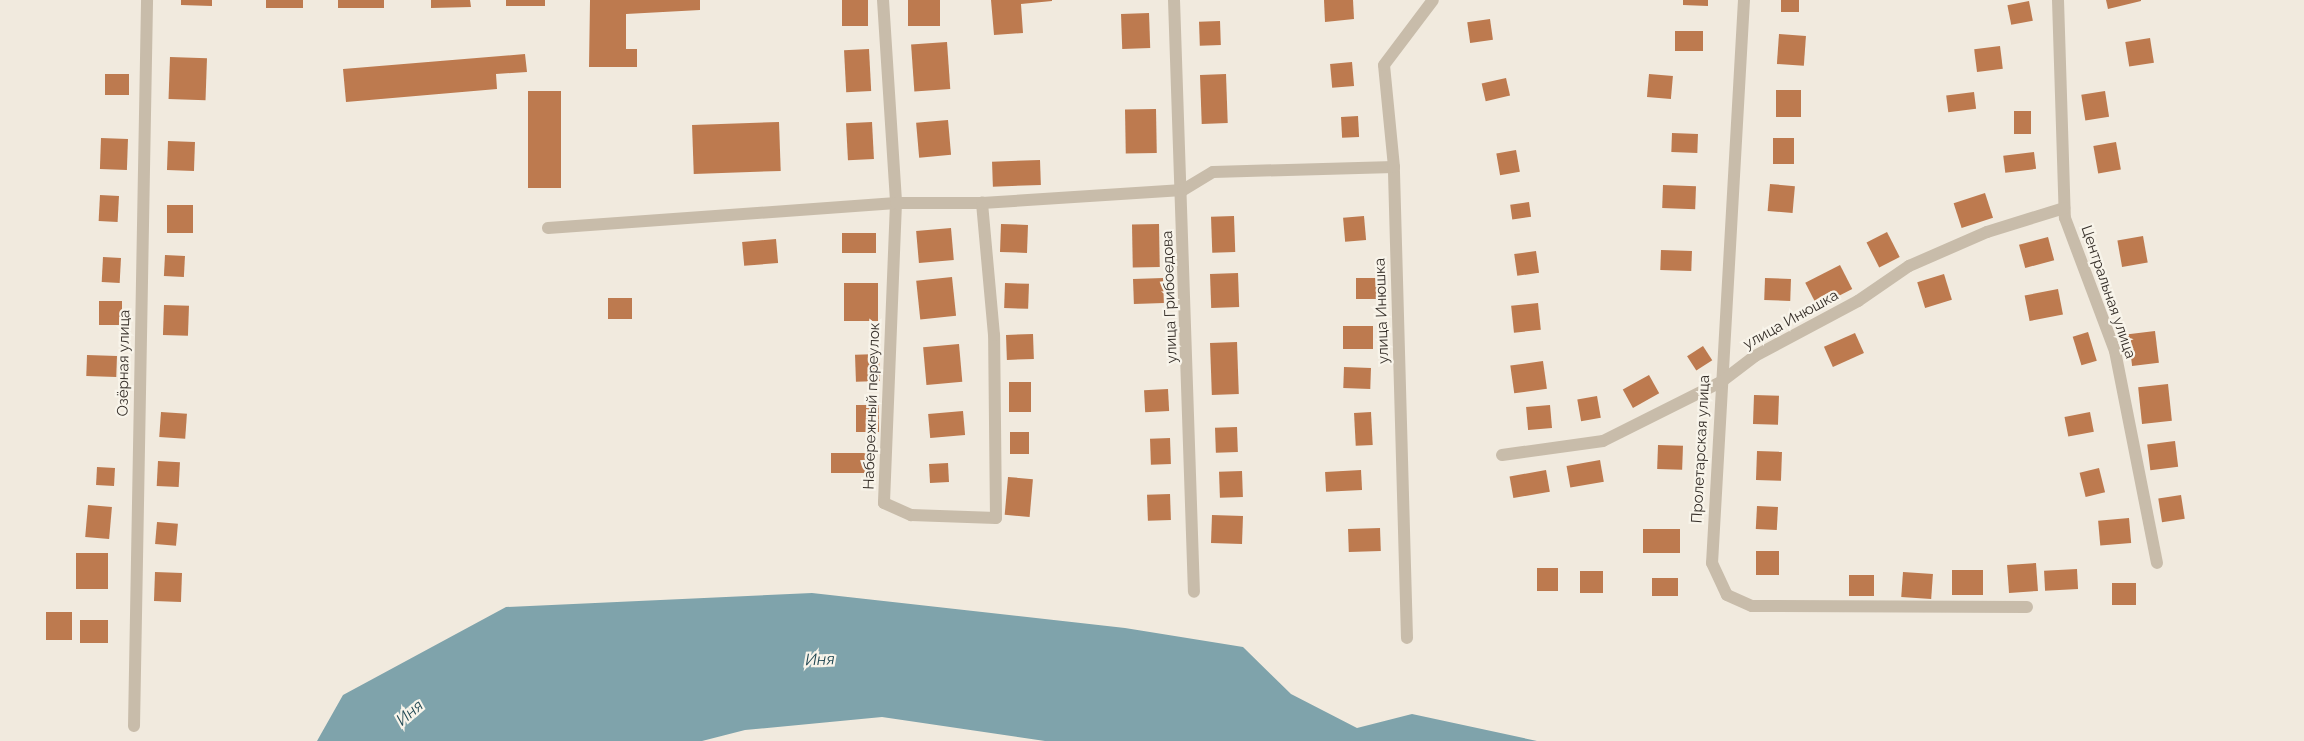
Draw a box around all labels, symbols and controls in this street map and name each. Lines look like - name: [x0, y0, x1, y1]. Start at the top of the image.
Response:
- street label: Центральная улица: [2077, 223, 2139, 361]
- street label: улица Грибоедова: [1159, 230, 1181, 364]
- street label: улица Инюшка: [1371, 258, 1393, 364]
- street label: улица Инюшка: [1740, 286, 1842, 354]
- street label: Озёрная улица: [114, 309, 134, 417]
- street label: Набережный переулок: [860, 322, 884, 490]
- street label: Пролетарская улица: [1688, 374, 1714, 524]
- water label: Иня: [805, 650, 835, 670]
- water label: Иня: [393, 696, 427, 730]

